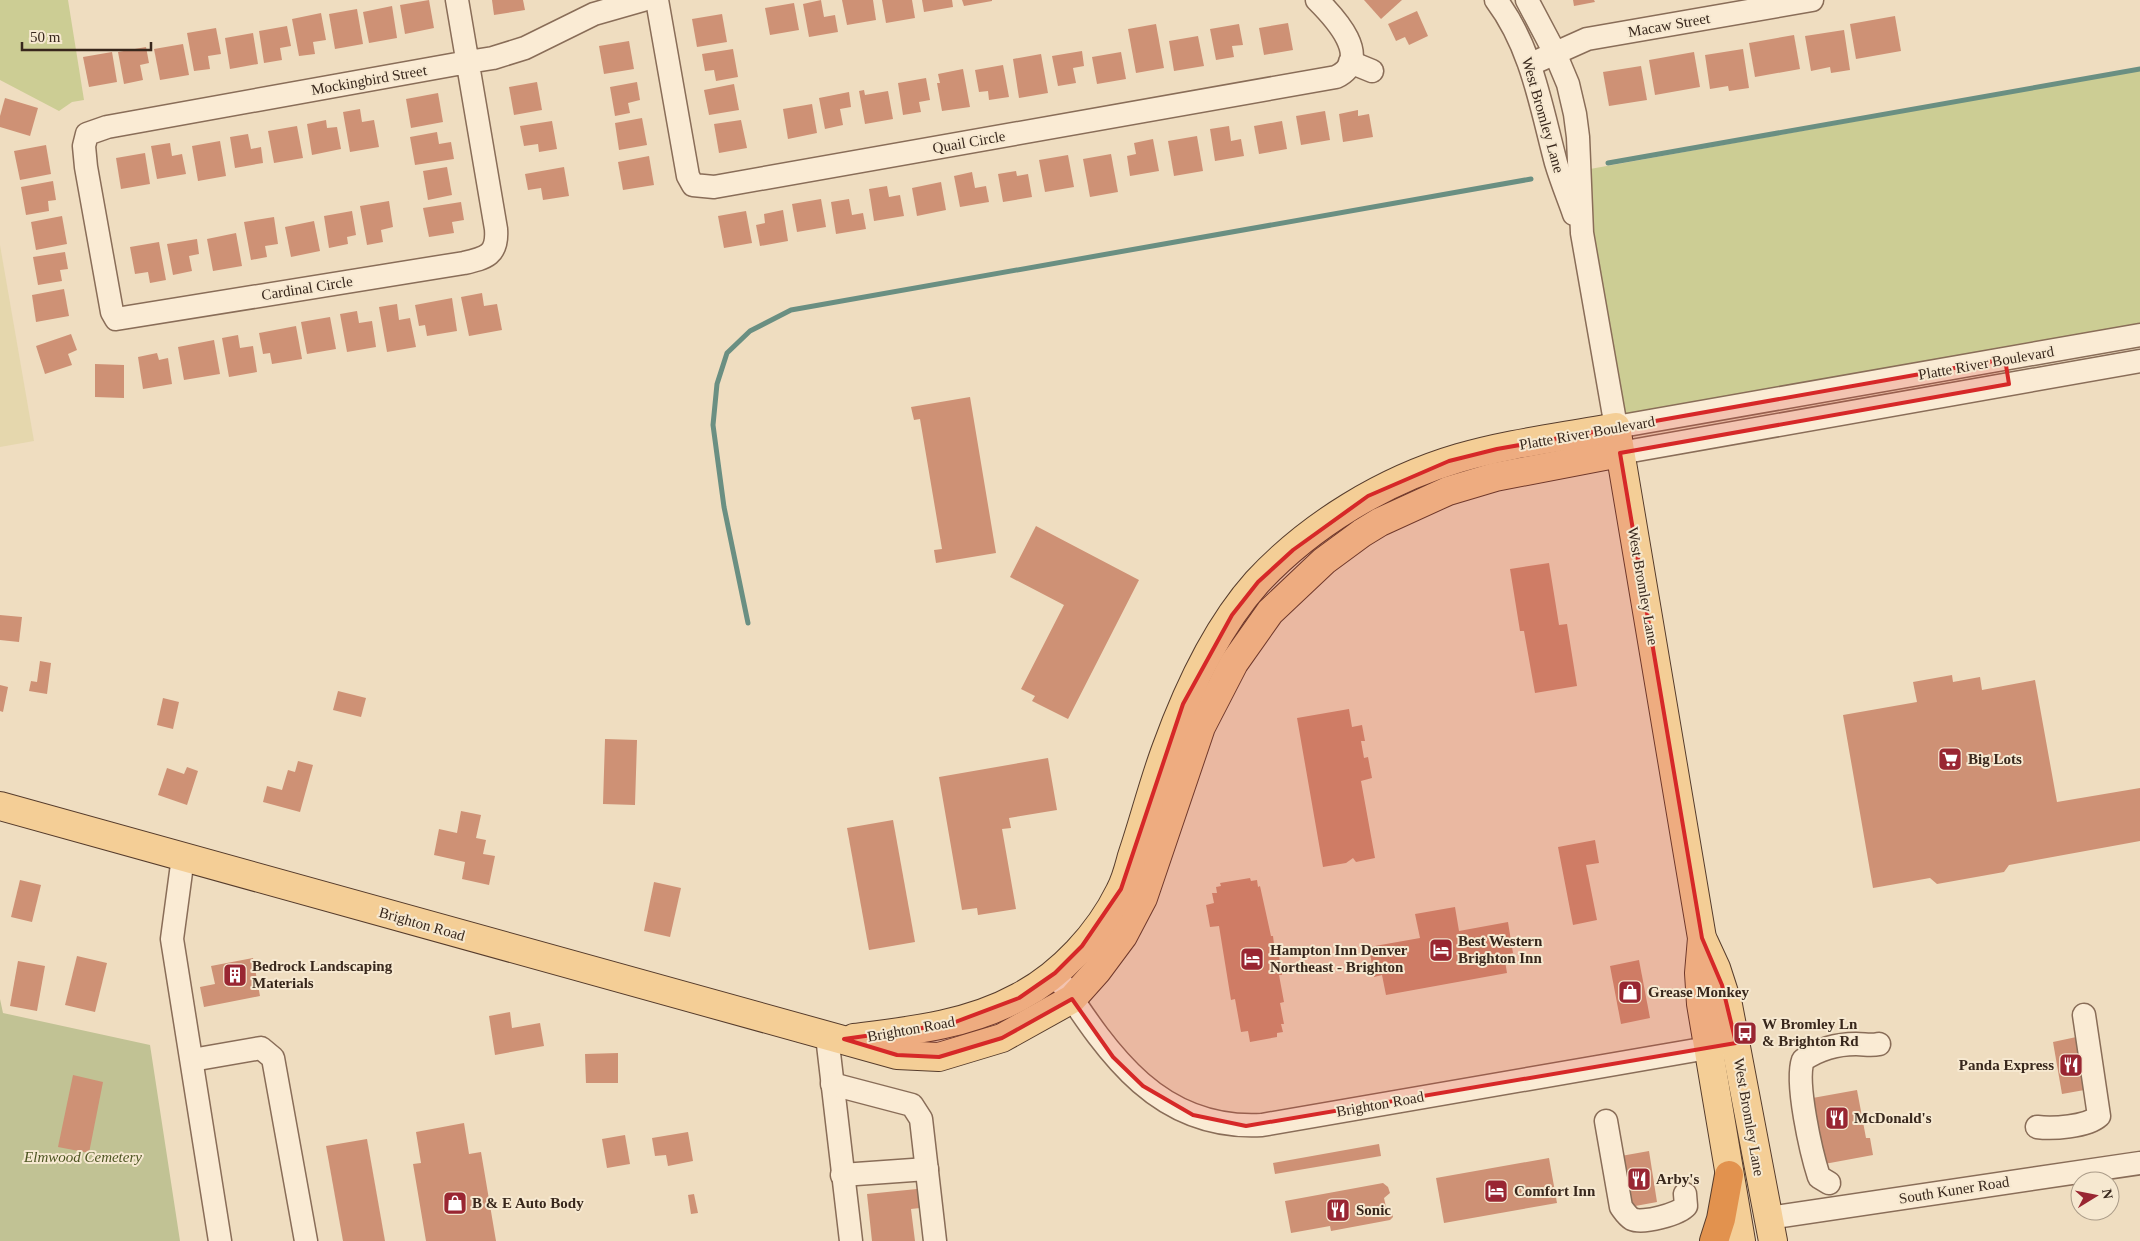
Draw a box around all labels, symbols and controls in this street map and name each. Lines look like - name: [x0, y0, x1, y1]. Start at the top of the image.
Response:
- street label: Macaw Street: [1627, 10, 1712, 40]
- scale bar: [22, 20, 151, 52]
- text: 50 m: [30, 29, 61, 45]
- street label: West Bromley Lane: [1519, 55, 1567, 175]
- street label: Mockingbird Street: [310, 62, 429, 98]
- street label: Quail Circle: [931, 128, 1007, 156]
- street label: Cardinal Circle: [260, 273, 354, 303]
- street label: Platte River Boulevard: [1917, 343, 2056, 383]
- street label: Platte River Boulevard: [1518, 413, 1657, 453]
- street label: West Bromley Lane: [1625, 526, 1661, 647]
- supermarket icon: Big Lots: [1937, 746, 1963, 772]
- place label: Big Lots: [1968, 751, 2022, 767]
- street label: Brighton Road: [377, 904, 467, 944]
- place label: Best Western Brighton Inn: [1458, 933, 1543, 966]
- hotel icon: Best Western Brighton Inn: [1428, 937, 1454, 963]
- place label: Hampton Inn Denver Northeast - Brighton: [1270, 942, 1408, 975]
- hotel icon: Hampton Inn Denver Northeast - Brighton: [1239, 946, 1265, 972]
- place label: Bedrock Landscaping Materials: [252, 958, 393, 991]
- building icon: Bedrock Landscaping Materials: [222, 962, 248, 988]
- shop icon: Grease Monkey: [1617, 979, 1643, 1005]
- place label: Grease Monkey: [1648, 984, 1749, 1000]
- street label: Brighton Road: [866, 1013, 957, 1045]
- place label: W Bromley Ln & Brighton Rd: [1762, 1016, 1859, 1049]
- bus stop icon: W Bromley Ln & Brighton Rd: [1732, 1020, 1758, 1046]
- restaurant icon: Panda Express: [2058, 1052, 2084, 1078]
- street label: West Bromley Lane: [1731, 1057, 1767, 1178]
- place label: Panda Express: [1959, 1057, 2054, 1073]
- street label: Brighton Road: [1335, 1088, 1426, 1120]
- restaurant icon: McDonald's: [1824, 1105, 1850, 1131]
- place label: McDonald's: [1854, 1110, 1932, 1126]
- park label: Elmwood Cemetery: [23, 1149, 142, 1165]
- restaurant icon: Arby's: [1626, 1166, 1652, 1192]
- place label: Arby's: [1656, 1171, 1700, 1187]
- north arrow: [2070, 1171, 2120, 1221]
- street label: South Kuner Road: [1898, 1173, 2011, 1207]
- hotel icon: Comfort Inn: [1483, 1178, 1509, 1204]
- place label: Comfort Inn: [1514, 1183, 1596, 1199]
- text: N: [2099, 1188, 2116, 1200]
- shop icon: B & E Auto Body: [442, 1190, 468, 1216]
- place label: B & E Auto Body: [472, 1195, 584, 1211]
- restaurant icon: Sonic: [1325, 1197, 1351, 1223]
- place label: Sonic: [1356, 1202, 1391, 1218]

